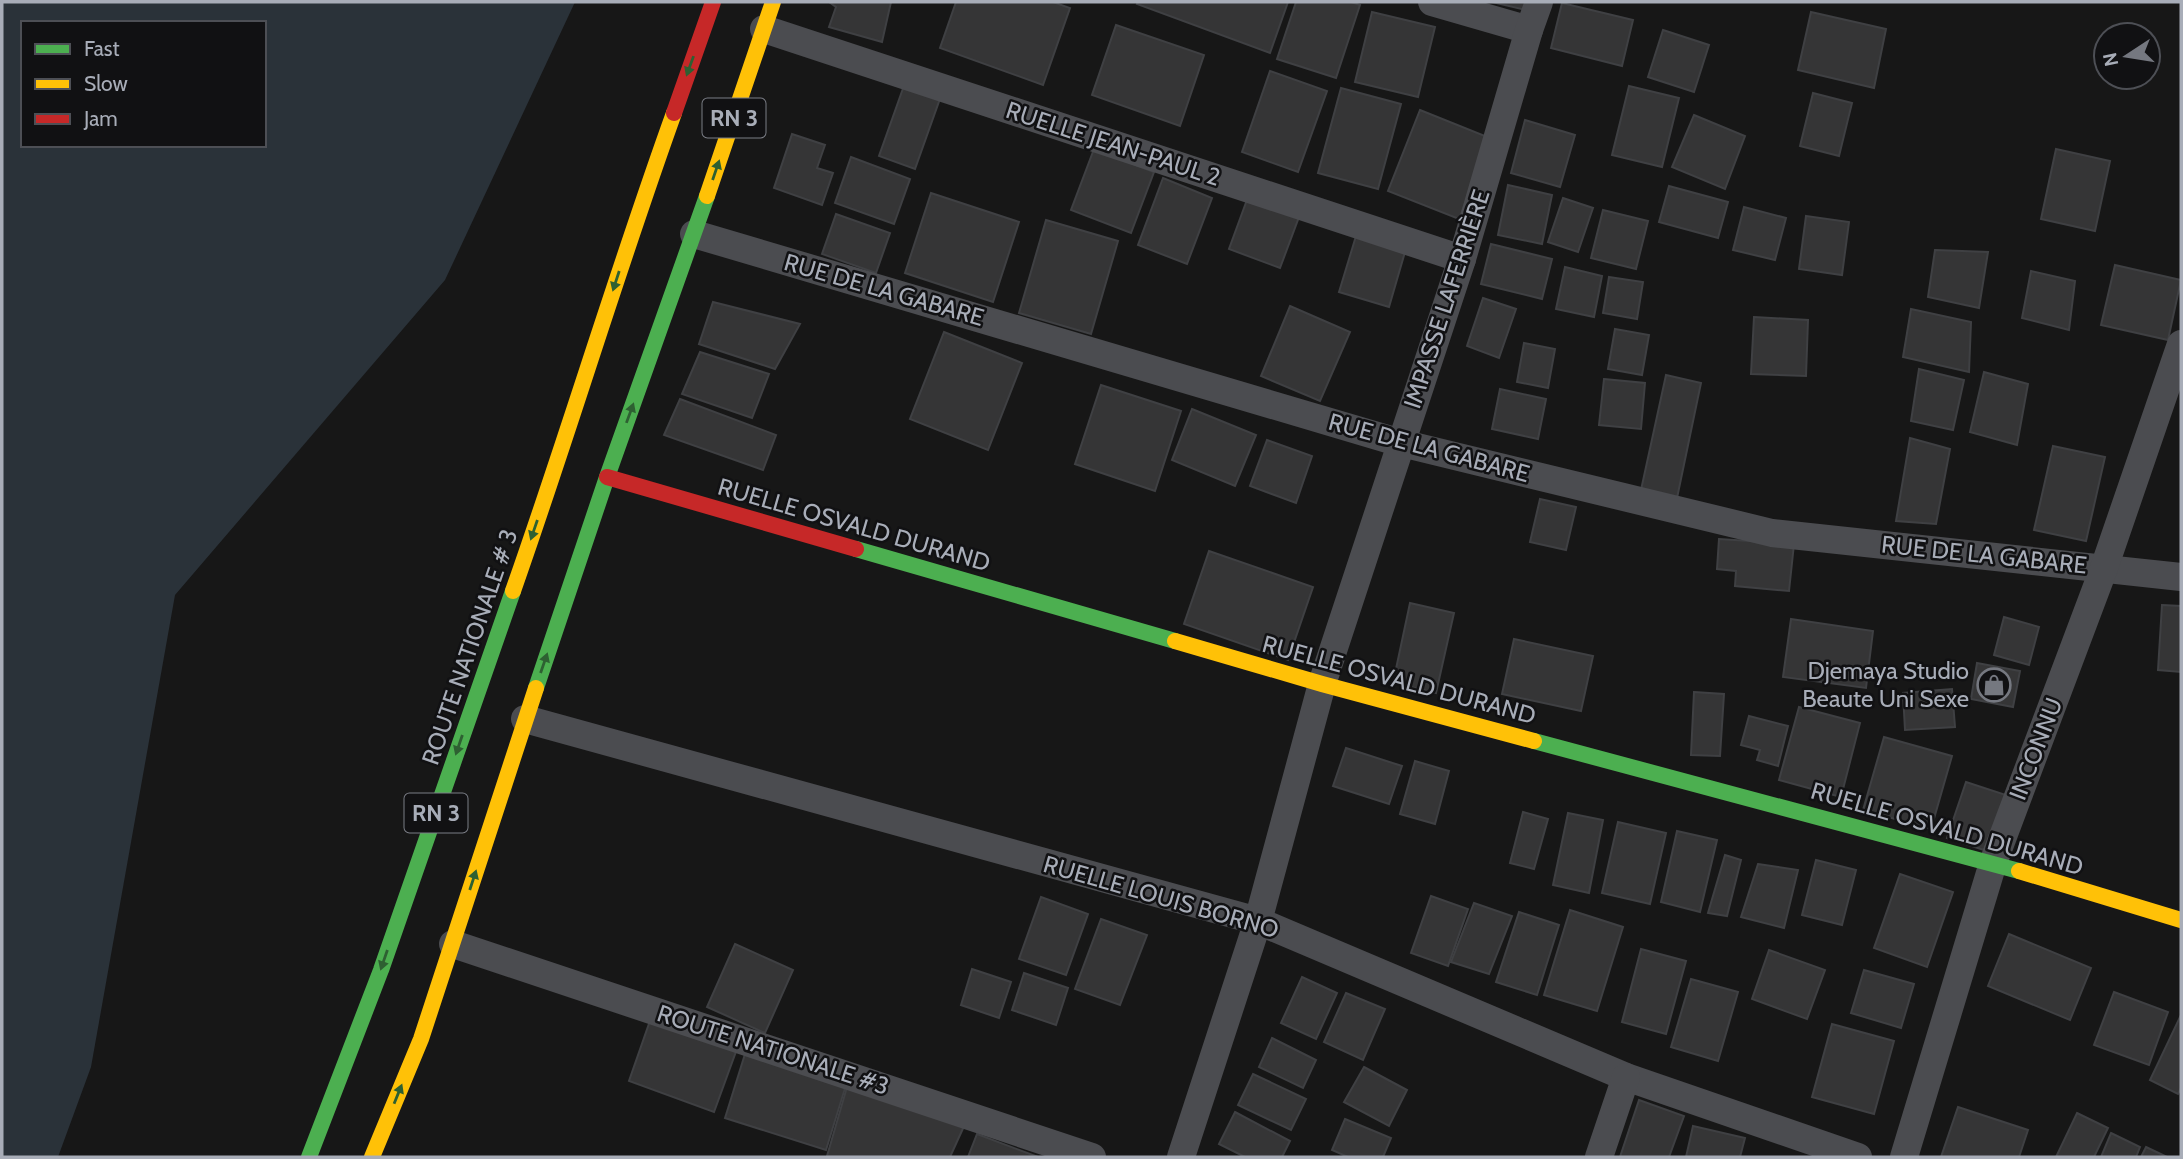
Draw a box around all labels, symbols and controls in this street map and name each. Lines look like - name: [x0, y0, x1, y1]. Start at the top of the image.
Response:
- legend: [21, 21, 266, 147]
- north arrow: [2092, 21, 2162, 91]
- text: Fast: [84, 36, 120, 61]
- text: N: [2098, 50, 2124, 68]
- one-way arrow: [684, 56, 695, 77]
- text: Slow: [84, 71, 128, 96]
- street label: RUELLE JEAN-PAUL 2: [1002, 95, 1224, 192]
- road number: RN 3: [702, 99, 766, 138]
- text: Jam: [83, 106, 118, 131]
- one-way arrow: [711, 159, 722, 180]
- street label: IMPASSE LAFERRIÈRE: [1397, 186, 1496, 412]
- street label: RUE DE LA GABARE: [781, 247, 987, 332]
- one-way arrow: [610, 270, 621, 291]
- one-way arrow: [625, 403, 636, 424]
- street label: RUE DE LA GABARE: [1326, 407, 1533, 488]
- street label: RUELLE OSVALD DURAND: [715, 472, 994, 577]
- one-way arrow: [528, 520, 539, 541]
- street label: ROUTE NATIONALE # 3: [416, 525, 523, 768]
- street label: RUE DE LA GABARE: [1880, 529, 2088, 580]
- street label: RUELLE OSVALD DURAND: [1259, 629, 1539, 730]
- one-way arrow: [539, 653, 550, 674]
- place label: Djemaya Studio Beaute Uni Sexe: [1802, 656, 1969, 713]
- shop icon: Djemaya Studio Beaute Uni Sexe: [1975, 666, 2013, 704]
- street label: INCONNU: [2003, 694, 2068, 804]
- one-way arrow: [453, 735, 464, 756]
- street label: RUELLE OSVALD DURAND: [1808, 776, 2087, 881]
- road number: RN 3: [404, 793, 467, 832]
- street label: RUELLE LOUIS BORNO: [1040, 849, 1282, 944]
- one-way arrow: [469, 869, 479, 890]
- one-way arrow: [378, 950, 389, 971]
- street label: ROUTE NATIONALE #3: [654, 998, 893, 1101]
- one-way arrow: [392, 1084, 404, 1104]

